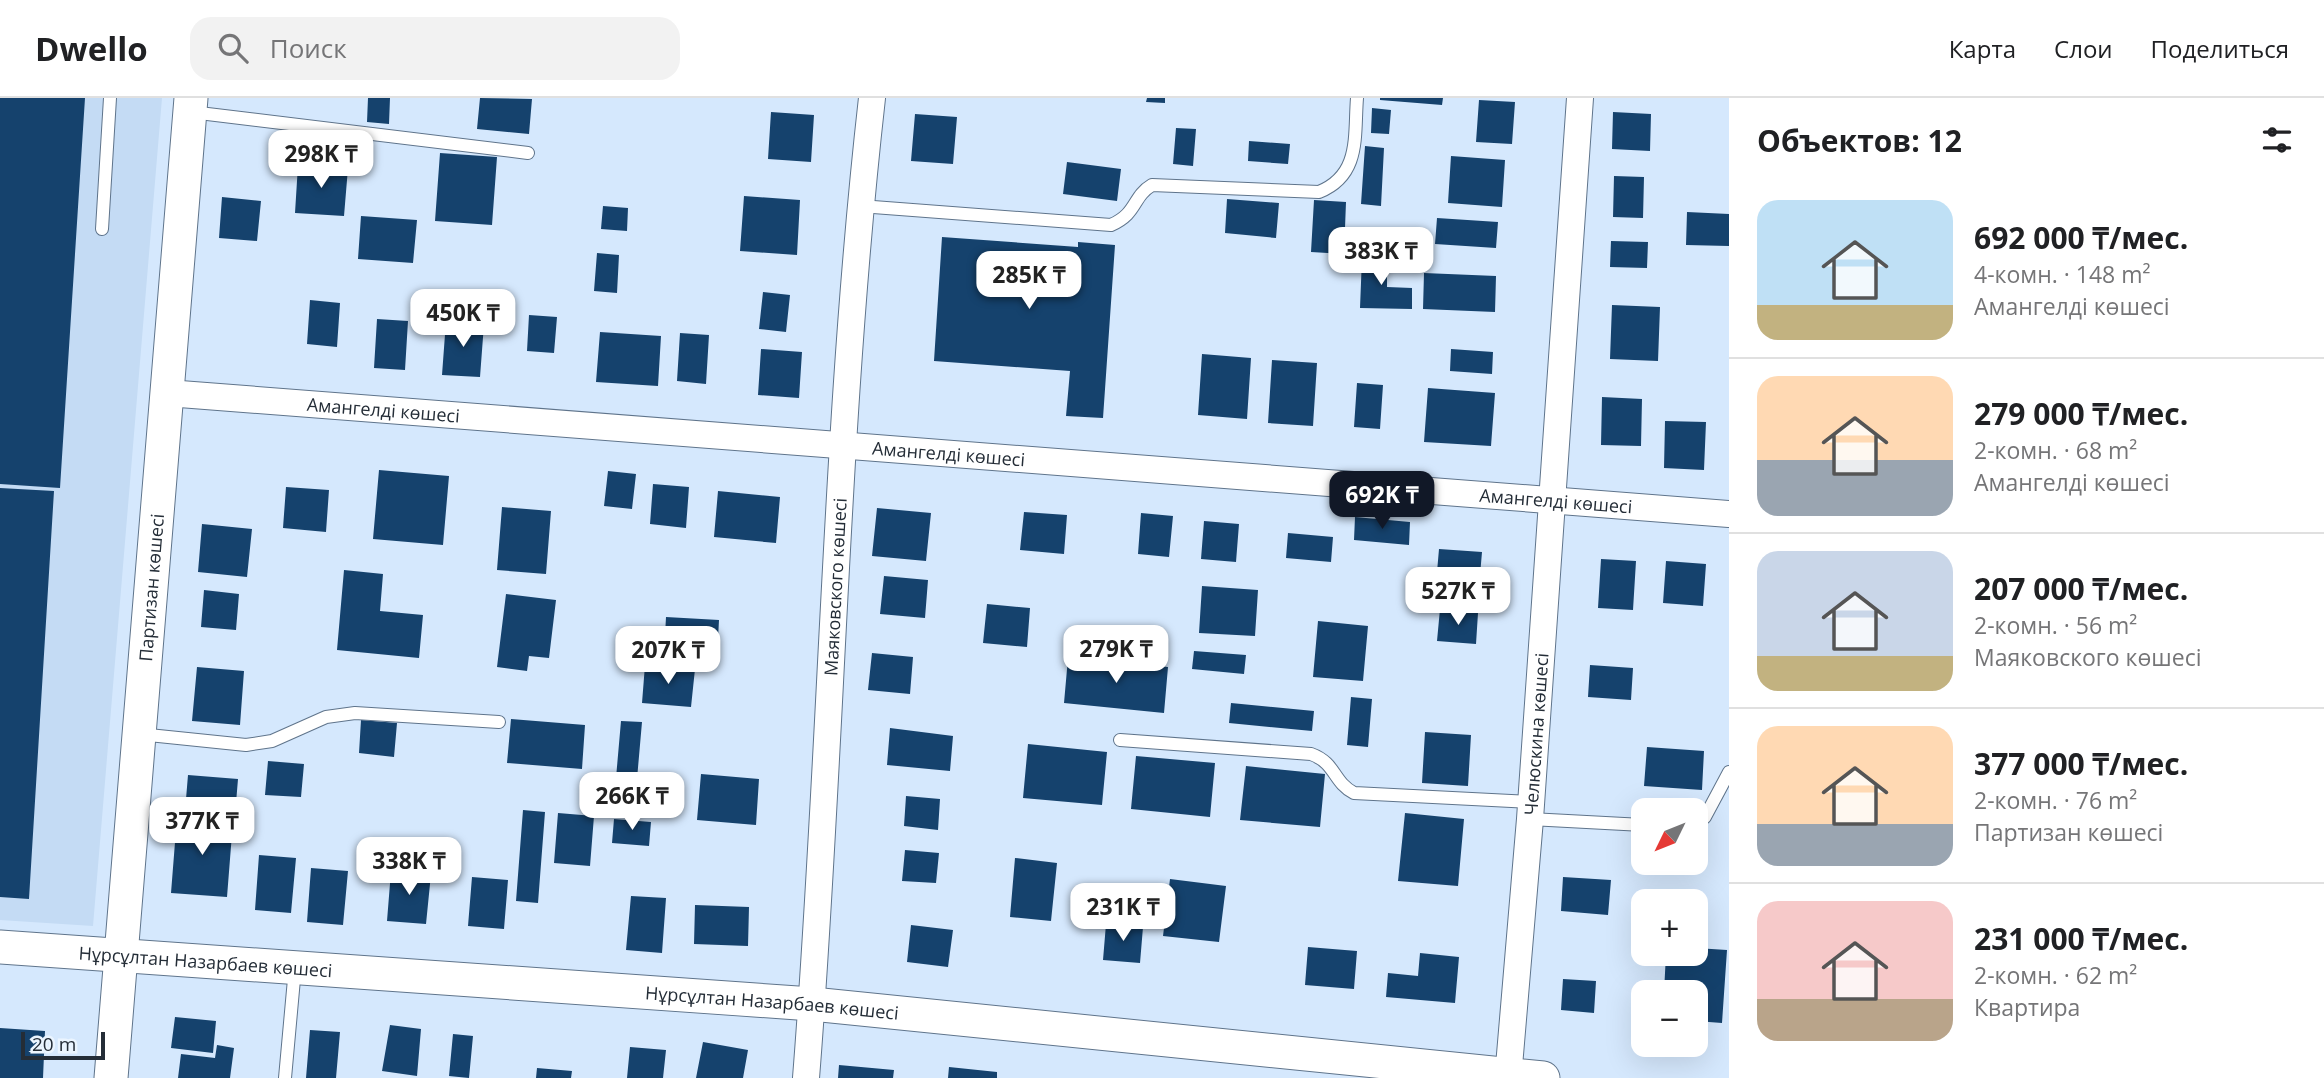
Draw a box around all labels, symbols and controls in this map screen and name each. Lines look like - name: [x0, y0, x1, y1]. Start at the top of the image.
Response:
- search box: [190, 17, 680, 80]
- text: Dwello: [35, 26, 148, 71]
- icon: search: [214, 29, 252, 67]
- text: Поиск: [270, 30, 347, 66]
- text: Карта: [1949, 32, 2016, 65]
- text: Слои: [2054, 32, 2113, 65]
- text: Поделиться: [2151, 32, 2289, 65]
- text: Объектов: 12: [1757, 120, 1962, 161]
- icon: filters: [2258, 121, 2296, 159]
- pin: 298K ₸: [264, 130, 378, 190]
- text: 298K ₸: [284, 137, 358, 169]
- text: 692 000 ₸/мес.: [1974, 217, 2188, 258]
- pin: 383K ₸: [1324, 228, 1438, 287]
- icon: home: [1813, 228, 1897, 312]
- text: 383K ₸: [1344, 234, 1418, 266]
- pin: 285K ₸: [972, 252, 1086, 311]
- text: 285K ₸: [992, 258, 1066, 290]
- text: 4-комн. · 148 m²: [1974, 258, 2150, 290]
- pin: 450K ₸: [406, 289, 520, 349]
- text: Амангелді көшесі: [1974, 290, 2170, 322]
- text: 450K ₸: [426, 296, 500, 328]
- street label: Амангелді көшесі: [306, 392, 461, 428]
- text: 279 000 ₸/мес.: [1974, 393, 2188, 434]
- icon: home: [1813, 404, 1897, 488]
- text: 2-комн. · 68 m²: [1974, 434, 2137, 466]
- street label: Амангелді көшесі: [871, 436, 1026, 471]
- text: Амангелді көшесі: [1974, 466, 2170, 498]
- pin: 692K ₸: [1325, 472, 1439, 531]
- text: 692K ₸: [1345, 478, 1419, 510]
- street label: Амангелді көшесі: [1479, 483, 1633, 518]
- street label: Маяковского көшесі: [818, 497, 852, 676]
- street label: Партизан көшесі: [133, 513, 169, 663]
- pin: 527K ₸: [1401, 568, 1515, 627]
- text: 207 000 ₸/мес.: [1974, 568, 2188, 609]
- text: 527K ₸: [1421, 574, 1495, 606]
- icon: home: [1813, 579, 1897, 663]
- text: 2-комн. · 56 m²: [1974, 609, 2137, 641]
- pin: 207K ₸: [611, 626, 725, 686]
- pin: 279K ₸: [1059, 626, 1173, 685]
- text: 279K ₸: [1079, 632, 1153, 664]
- text: 207K ₸: [631, 633, 705, 665]
- text: Маяковского көшесі: [1974, 641, 2202, 673]
- street label: Челюскина көшесі: [1518, 652, 1553, 816]
- text: 377 000 ₸/мес.: [1974, 743, 2188, 784]
- icon: home: [1813, 754, 1897, 838]
- pin: 266K ₸: [575, 772, 689, 832]
- text: 266K ₸: [595, 779, 669, 811]
- text: 2-комн. · 76 m²: [1974, 784, 2137, 816]
- pin: 377K ₸: [145, 798, 259, 857]
- north arrow: [1631, 798, 1708, 875]
- map controls: [1631, 798, 1708, 1057]
- text: 377K ₸: [165, 804, 239, 836]
- text: Партизан көшесі: [1974, 816, 2163, 848]
- pin: 338K ₸: [352, 838, 466, 897]
- text: 338K ₸: [372, 844, 446, 876]
- pin: 231K ₸: [1066, 884, 1180, 943]
- button: +: [1631, 889, 1708, 966]
- text: 231K ₸: [1086, 890, 1160, 922]
- text: 231 000 ₸/мес.: [1974, 918, 2188, 959]
- icon: home: [1813, 929, 1897, 1013]
- street label: Нұрсұлтан Назарбаев көшесі: [78, 941, 333, 982]
- text: 2-комн. · 62 m²: [1974, 959, 2137, 991]
- street label: Нұрсұлтан Назарбаев көшесі: [644, 980, 900, 1025]
- button: −: [1631, 980, 1708, 1057]
- text: Квартира: [1974, 991, 2080, 1023]
- scale bar: [21, 1029, 105, 1061]
- text: 20 m: [32, 1031, 76, 1057]

